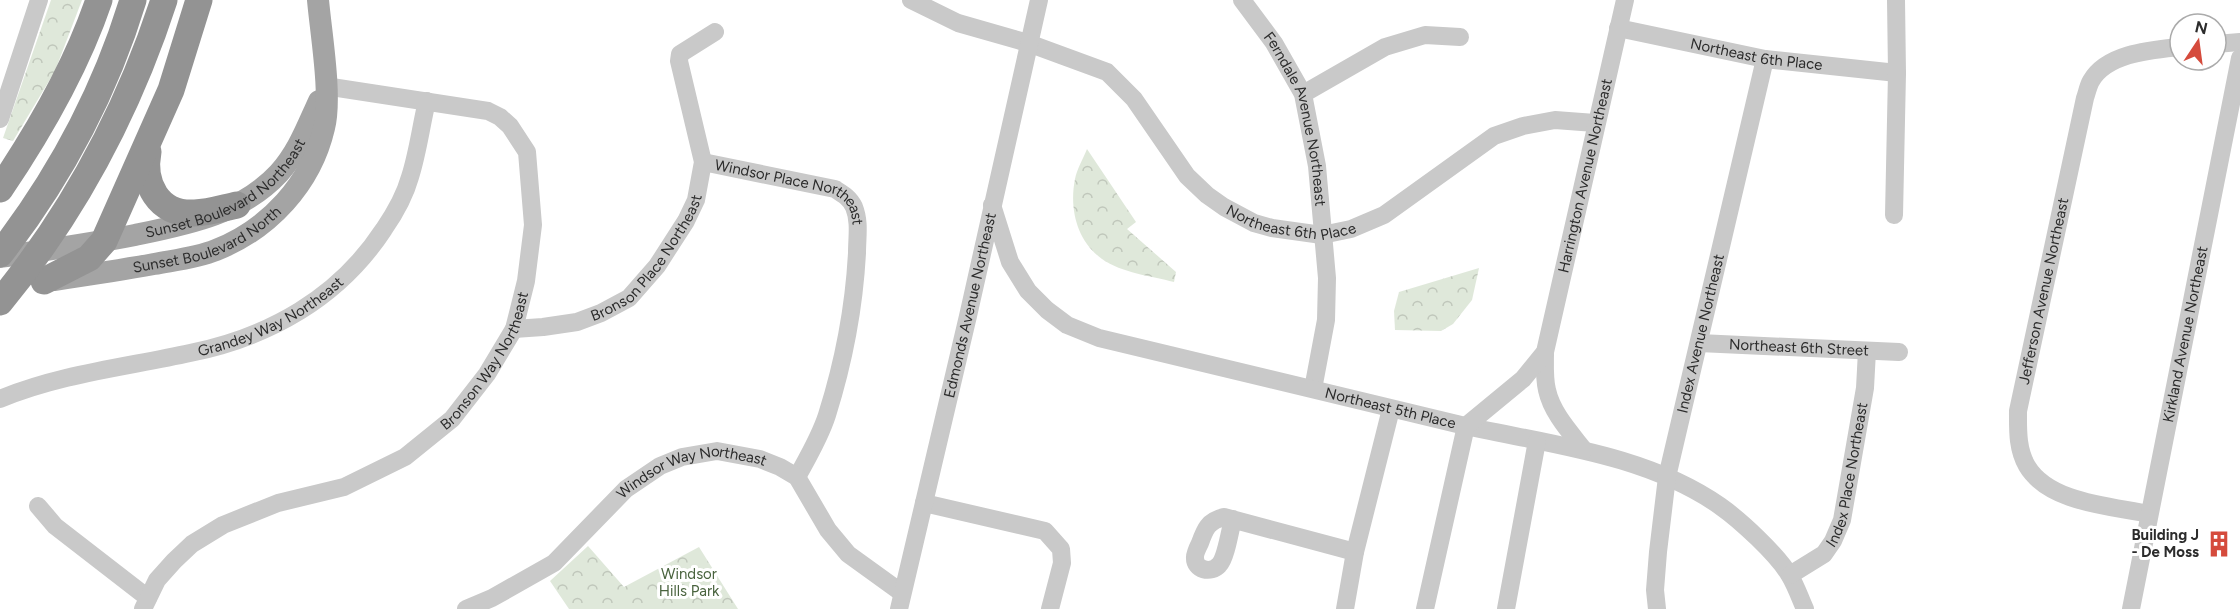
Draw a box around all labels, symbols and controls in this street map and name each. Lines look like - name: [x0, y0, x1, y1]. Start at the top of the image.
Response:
- north arrow: [2168, 12, 2228, 72]
- text: N: [2193, 17, 2209, 39]
- street label: Ferndale Avenue Northeast: [1260, 28, 1330, 207]
- street label: Northeast 6th Place: [1689, 34, 1823, 74]
- street label: Harrington Avenue Northeast: [1554, 77, 1616, 275]
- street label: Sunset Boulevard Northeast: [135, 128, 307, 240]
- street label: Windsor Place Northeast: [713, 156, 867, 226]
- street label: Bronson Place Northeast: [588, 193, 706, 325]
- street label: Sunset Boulevard North: [128, 196, 282, 276]
- street label: Jefferson Avenue Northeast: [2015, 196, 2072, 386]
- street label: Northeast 6th Place: [1223, 201, 1359, 244]
- street label: Edmonds Avenue Northeast: [940, 211, 1000, 400]
- street label: Kirkland Avenue Northeast: [2159, 244, 2212, 424]
- street label: Index Avenue Northeast: [1673, 252, 1728, 415]
- street label: Grandey Way Northeast: [196, 273, 347, 360]
- street label: Bronson Way Northeast: [437, 289, 532, 434]
- street label: Northeast 6th Street: [1729, 335, 1870, 360]
- street label: Northeast 5th Place: [1323, 384, 1458, 432]
- street label: Index Place Northeast: [1822, 401, 1871, 551]
- street label: Windsor Way Northeast: [613, 442, 770, 502]
- place label: Building J - De Moss: [2131, 526, 2199, 561]
- building icon: Building J - De Moss: [2204, 529, 2234, 559]
- park label: Windsor Hills Park: [659, 565, 720, 600]

